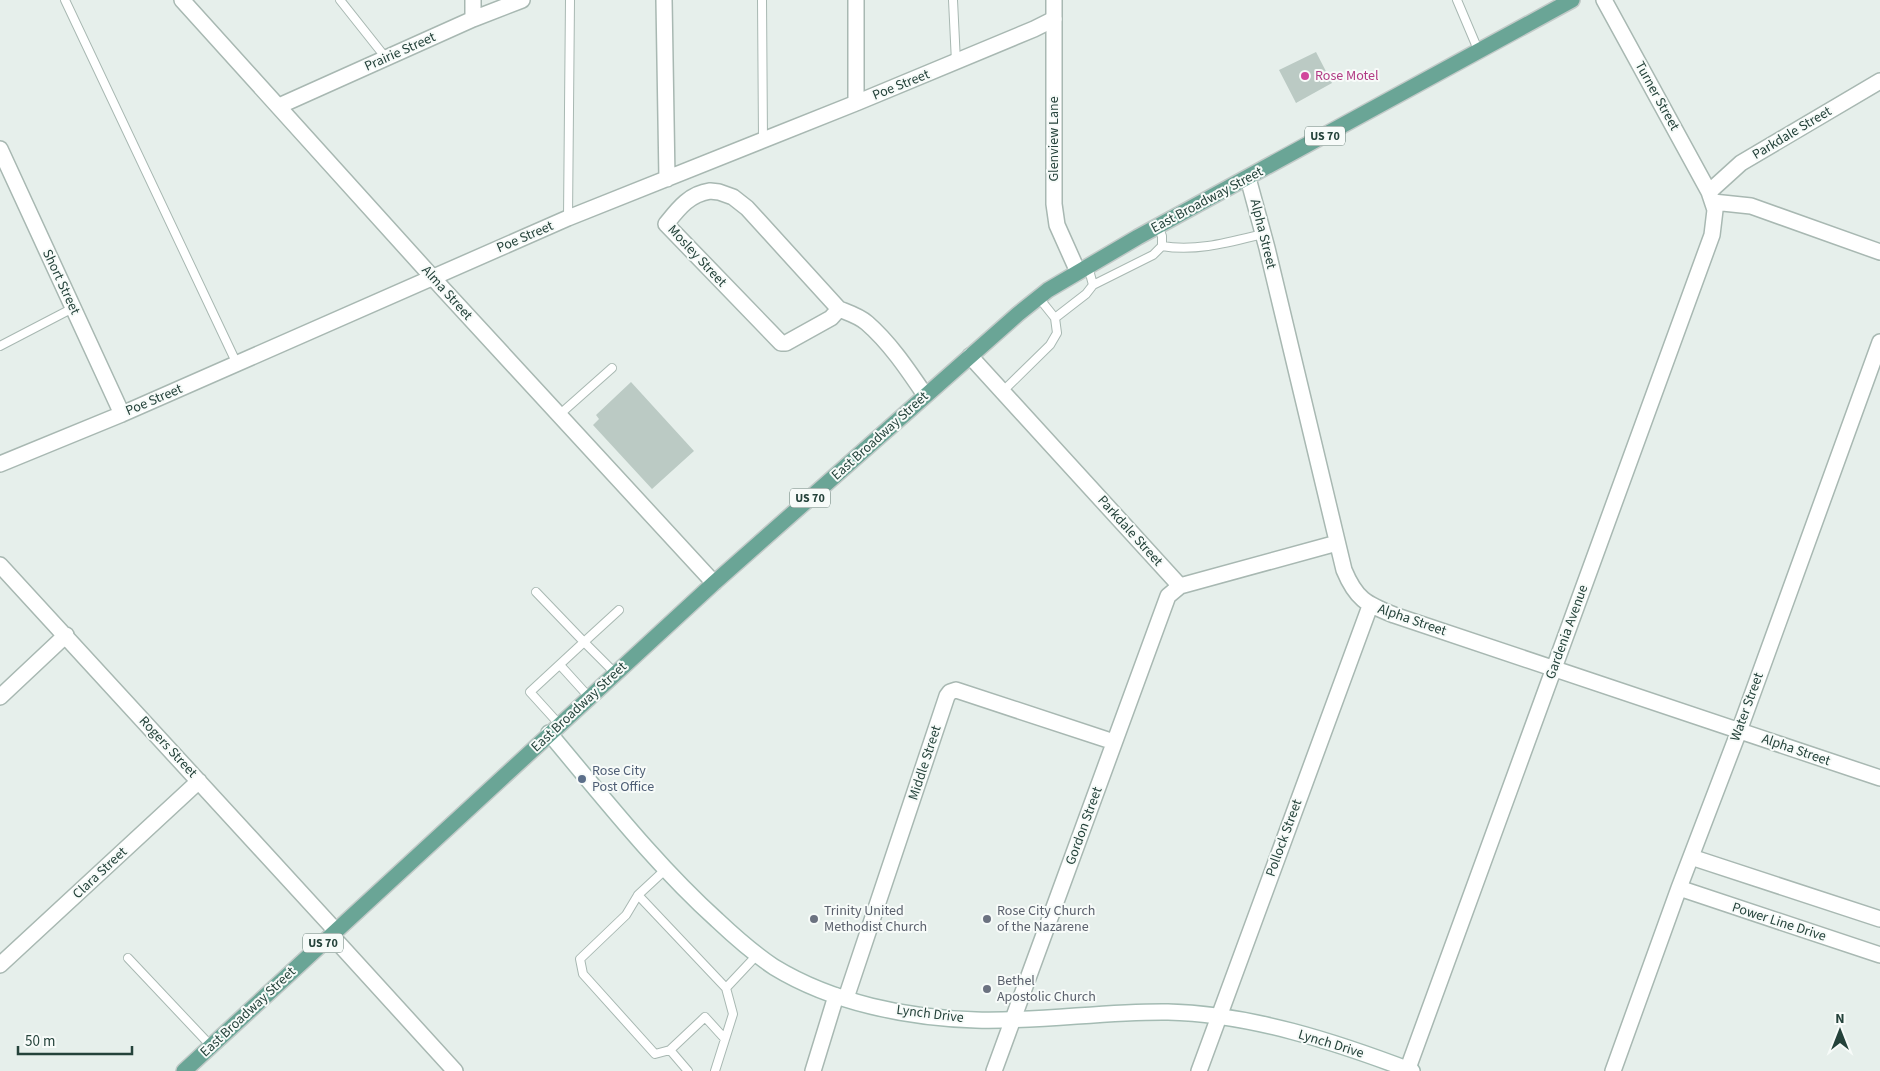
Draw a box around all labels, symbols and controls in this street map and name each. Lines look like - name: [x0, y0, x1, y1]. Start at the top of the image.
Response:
- street label: Prairie Street: [361, 27, 439, 77]
- street label: Turner Street: [1630, 58, 1684, 135]
- street label: Poe Street: [869, 64, 933, 106]
- place label: Rose Motel: [1315, 66, 1379, 86]
- marker: Rose Motel: [1299, 70, 1311, 82]
- street label: Glenview Lane: [1044, 96, 1064, 182]
- street label: Parkdale Street: [1749, 101, 1836, 165]
- road number: US 70: [1305, 126, 1345, 146]
- street label: East Broadway Street: [1148, 162, 1267, 238]
- street label: Alpha Street: [1245, 197, 1281, 271]
- street label: Poe Street: [493, 216, 557, 258]
- street label: Mosley Street: [663, 220, 731, 292]
- street label: Short Street: [37, 246, 85, 318]
- street label: Alma Street: [417, 261, 477, 325]
- street label: Poe Street: [122, 379, 186, 421]
- street label: East Broadway Street: [827, 387, 933, 485]
- road number: US 70: [790, 488, 830, 508]
- street label: Parkdale Street: [1093, 491, 1167, 571]
- street label: Gardenia Avenue: [1541, 582, 1593, 682]
- street label: Alpha Street: [1375, 599, 1449, 641]
- street label: East Broadway Street: [527, 657, 631, 757]
- street label: Water Street: [1725, 670, 1769, 744]
- street label: Rogers Street: [134, 712, 202, 782]
- street label: Middle Street: [904, 723, 947, 803]
- street label: Alpha Street: [1759, 729, 1833, 771]
- place label: Rose City Post Office: [592, 761, 654, 797]
- marker: Rose City Post Office: [576, 773, 588, 785]
- street label: Gordon Street: [1061, 784, 1107, 868]
- street label: Pollock Street: [1261, 796, 1307, 880]
- street label: Clara Street: [68, 842, 132, 904]
- street label: Power Line Drive: [1729, 897, 1829, 947]
- place label: Trinity United Methodist Church: [824, 901, 927, 937]
- place label: Rose City Church of the Nazarene: [997, 901, 1095, 937]
- marker: Trinity United Methodist Church: [808, 913, 820, 925]
- marker: Rose City Church of the Nazarene: [981, 913, 993, 925]
- road number: US 70: [303, 934, 343, 952]
- street label: East Broadway Street: [196, 962, 300, 1062]
- place label: Bethel Apostolic Church: [997, 971, 1096, 1007]
- marker: Bethel Apostolic Church: [981, 983, 993, 995]
- street label: Lynch Drive: [895, 1000, 965, 1028]
- north arrow: [1815, 1006, 1865, 1056]
- text: N: [1835, 1009, 1845, 1029]
- scale bar: [18, 1024, 131, 1056]
- street label: Lynch Drive: [1296, 1025, 1366, 1063]
- text: 50 m: [25, 1031, 55, 1052]

